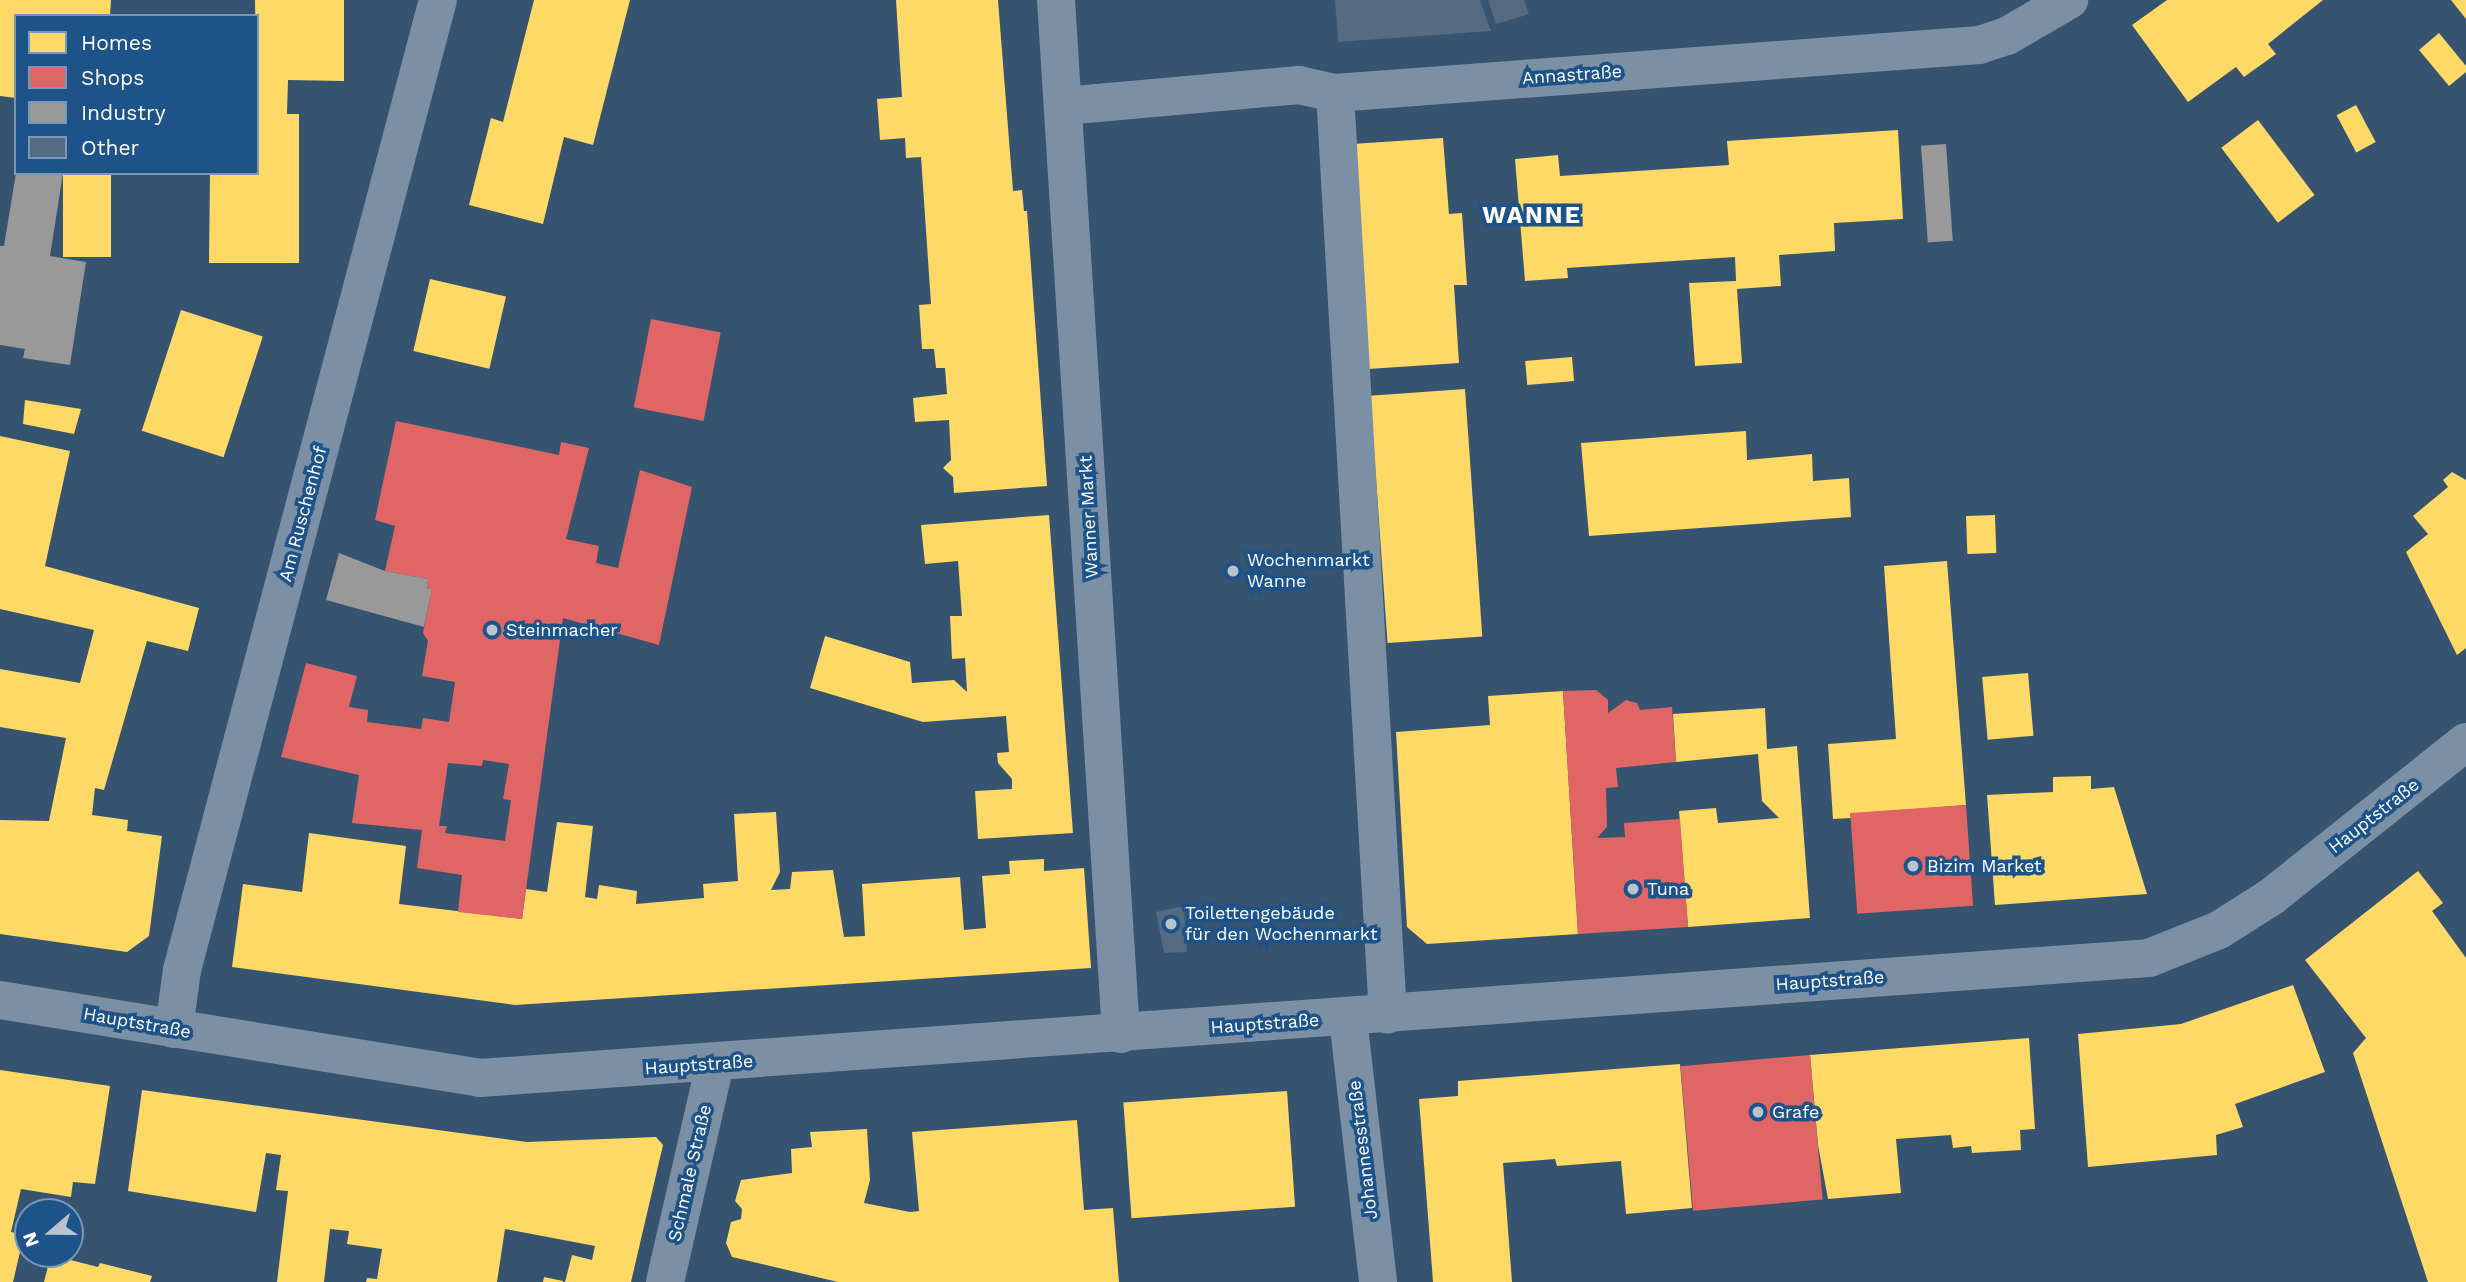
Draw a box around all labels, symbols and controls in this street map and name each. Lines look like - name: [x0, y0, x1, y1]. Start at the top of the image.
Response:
- legend: [14, 14, 259, 175]
- text: Homes: [81, 30, 152, 55]
- street label: Annastraße: [1521, 61, 1623, 89]
- text: Shops: [81, 65, 144, 90]
- text: Industry: [81, 100, 166, 125]
- text: Other: [81, 135, 139, 160]
- district label: WANNE: [1483, 202, 1581, 230]
- street label: Am Ruschenhof: [275, 444, 331, 584]
- street label: Wanner Markt: [1075, 455, 1103, 579]
- place label: Wochenmarkt Wanne: [1247, 550, 1370, 592]
- marker: Wochenmarkt Wanne: [1225, 563, 1241, 579]
- place label: Steinmacher: [506, 619, 618, 641]
- marker: Steinmacher: [484, 622, 500, 638]
- street label: Hauptstraße: [2324, 774, 2424, 858]
- place label: Bizim Market: [1927, 855, 2042, 877]
- marker: Bizim Market: [1905, 858, 1921, 874]
- place label: Tuna: [1647, 878, 1689, 900]
- marker: Tuna: [1625, 881, 1641, 897]
- place label: Toilettengebäude für den Wochenmarkt: [1185, 903, 1378, 946]
- marker: Toilettengebäude für den Wochenmarkt: [1163, 916, 1179, 932]
- street label: Hauptstraße: [1775, 966, 1885, 996]
- street label: Hauptstraße: [82, 1003, 192, 1043]
- street label: Hauptstraße: [1210, 1009, 1320, 1039]
- street label: Hauptstraße: [644, 1050, 754, 1080]
- street label: Johannesstraße: [1344, 1079, 1382, 1221]
- place label: Grafe: [1772, 1101, 1819, 1123]
- street label: Schmale Straße: [664, 1102, 716, 1244]
- marker: Grafe: [1750, 1104, 1766, 1120]
- north arrow: [14, 1198, 84, 1268]
- text: N: [17, 1229, 44, 1250]

